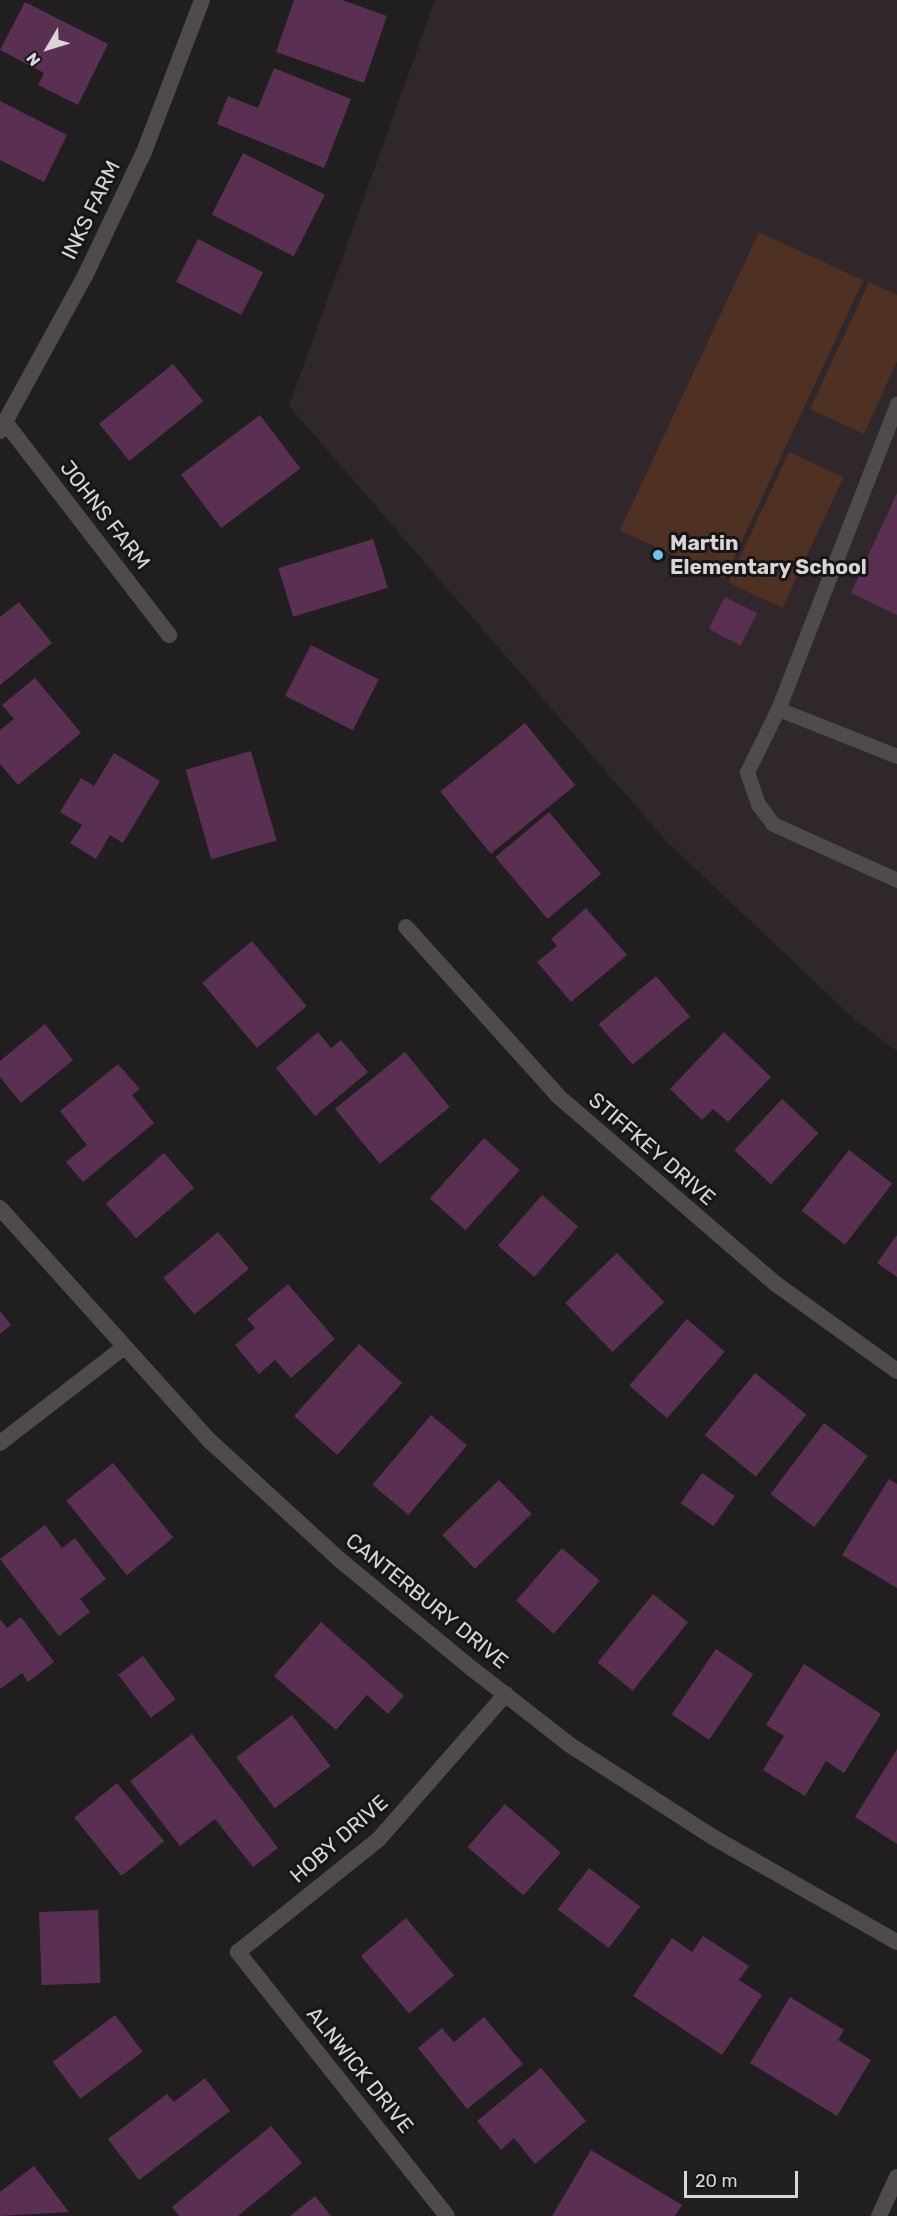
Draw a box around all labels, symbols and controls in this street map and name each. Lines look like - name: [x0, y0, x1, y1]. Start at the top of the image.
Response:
- north arrow: [18, 18, 78, 78]
- text: N: [22, 49, 44, 70]
- street label: INKS FARM: [56, 157, 126, 263]
- street label: JOHNS FARM: [55, 456, 155, 574]
- place label: Martin Elementary School: [670, 530, 867, 580]
- marker: Martin Elementary School: [651, 548, 665, 562]
- street label: STIFFKEY DRIVE: [583, 1087, 721, 1211]
- street label: CANTERBURY DRIVE: [340, 1528, 514, 1674]
- street label: HOBY DRIVE: [285, 1789, 393, 1889]
- street label: ALNWICK DRIVE: [301, 2002, 419, 2138]
- scale bar: [687, 2159, 801, 2197]
- text: 20 m: [695, 2170, 737, 2192]

